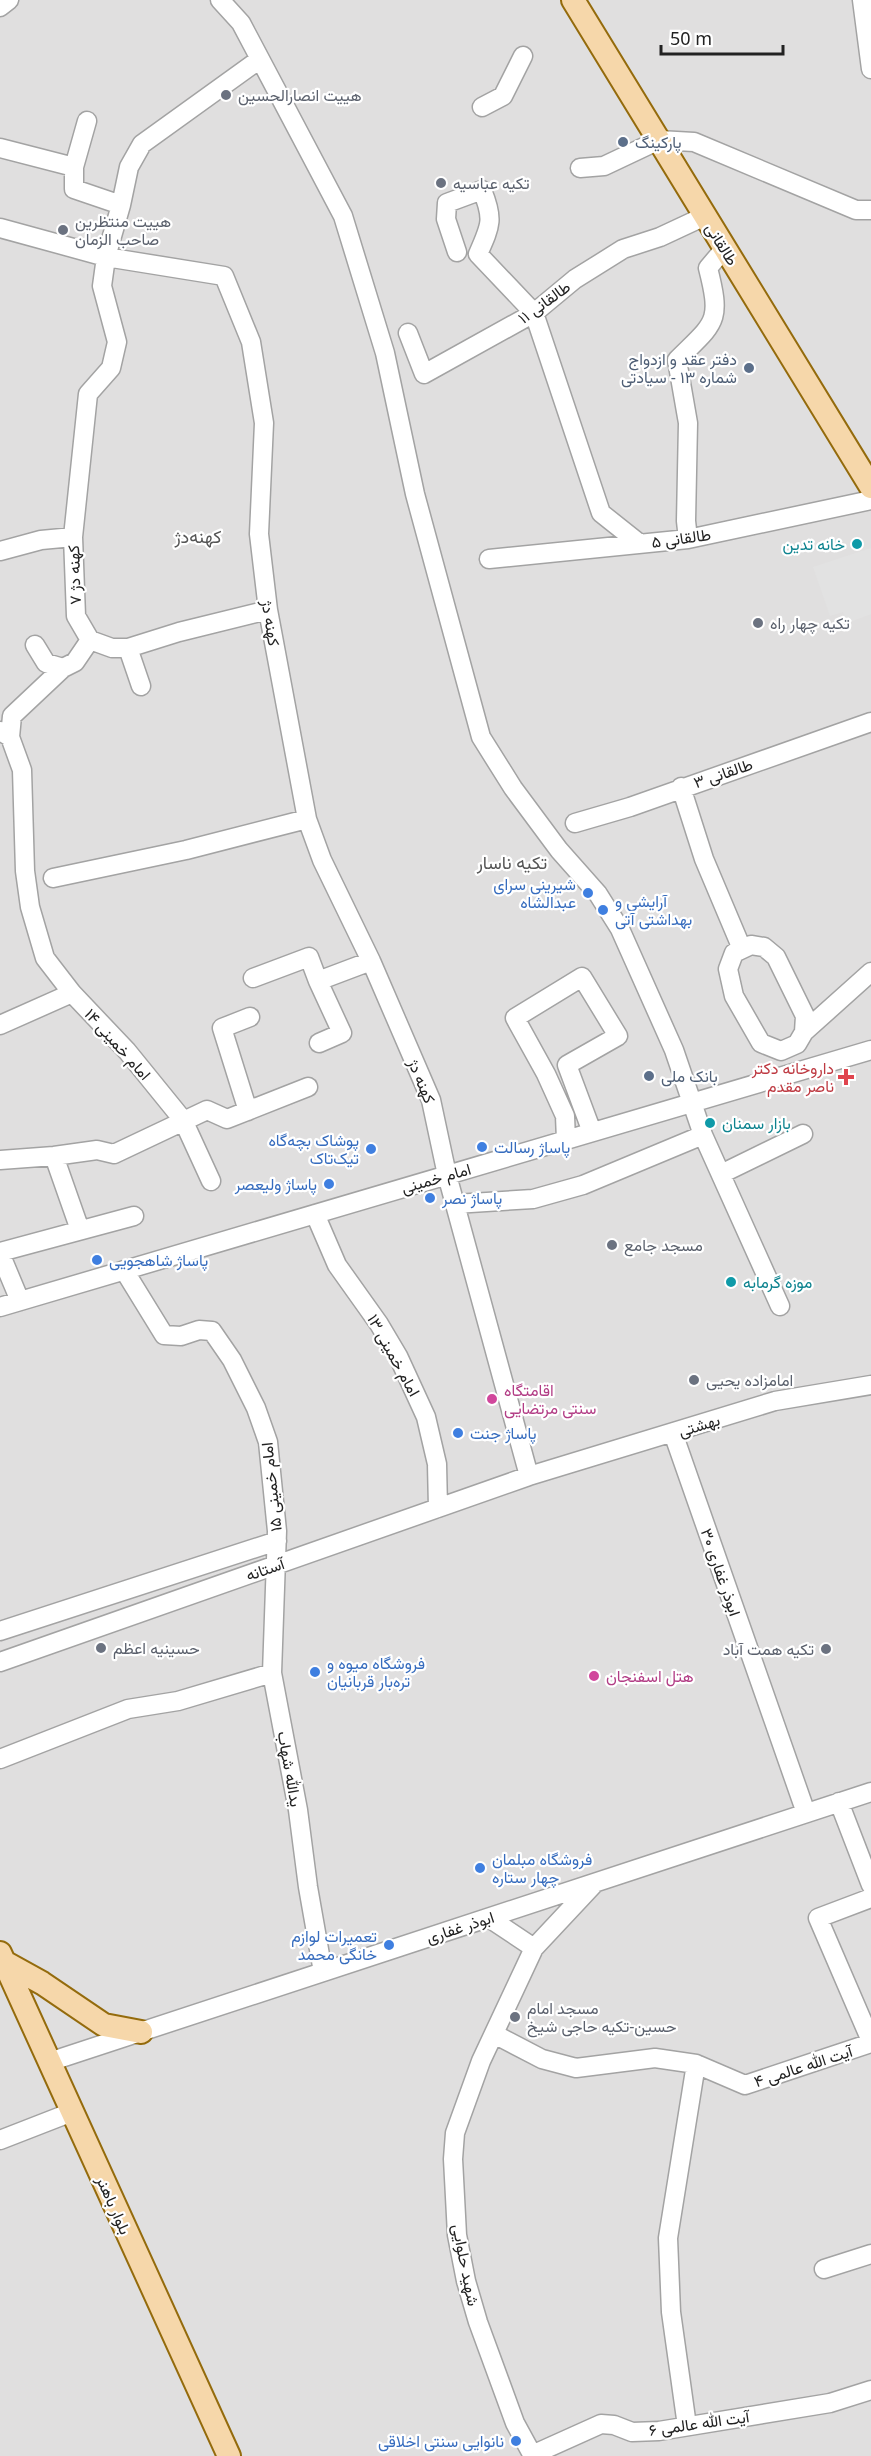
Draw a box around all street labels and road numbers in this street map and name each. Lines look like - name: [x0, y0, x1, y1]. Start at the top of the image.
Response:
- street label: طالقانی: [700, 219, 744, 269]
- street label: طالقانی ۱۱: [513, 276, 575, 328]
- street label: طالقانی ۵: [650, 523, 712, 553]
- street label: کهنه دژ ۷: [62, 545, 86, 605]
- street label: کهنه دژ: [256, 598, 285, 647]
- street label: طالقانی ۳: [691, 753, 755, 793]
- street label: امام خمینی ۱۴: [80, 1003, 156, 1085]
- street label: کهنه دژ: [403, 1055, 441, 1106]
- street label: امام خمینی: [399, 1158, 473, 1198]
- street label: امام خمینی ۱۳: [362, 1310, 426, 1400]
- street label: بهشتی: [676, 1408, 722, 1442]
- street label: امام خمینی ۱۵: [255, 1441, 287, 1533]
- street label: ابوذر غفاری ۳۰: [696, 1525, 746, 1619]
- street label: آستانه: [243, 1552, 288, 1586]
- street label: یدالله شهاب: [273, 1729, 307, 1809]
- street label: ابوذر غفاری: [423, 1906, 497, 1948]
- street label: آیت الله عالمی ۴: [751, 2039, 856, 2092]
- street label: بلوار باهنر: [91, 2171, 137, 2238]
- street label: شهید حلوایی: [447, 2222, 485, 2308]
- street label: آیت الله عالمی ۶: [647, 2405, 752, 2441]

